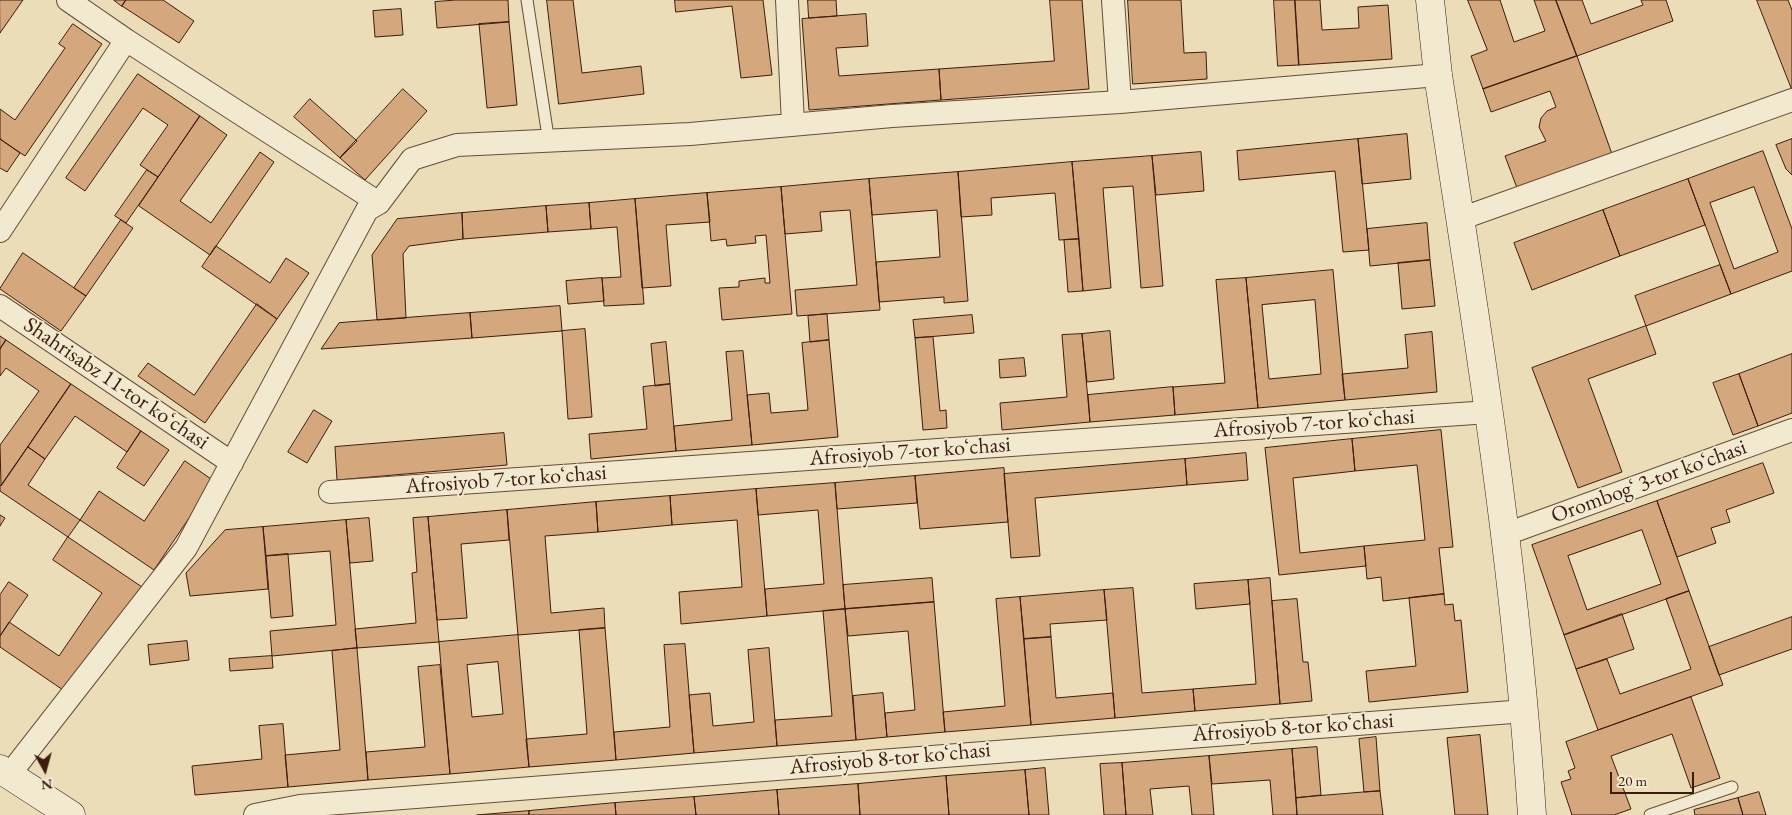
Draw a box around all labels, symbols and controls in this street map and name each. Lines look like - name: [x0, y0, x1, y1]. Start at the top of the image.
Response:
- street label: Shahrisabz 11-tor koʻchasi: [18, 312, 214, 456]
- street label: Afrosiyob 7-tor koʻchasi: [1212, 404, 1416, 444]
- street label: Afrosiyob 7-tor koʻchasi: [808, 432, 1012, 472]
- street label: Orombogʻ 3-tor koʻchasi: [1548, 434, 1750, 530]
- street label: Afrosiyob 7-tor koʻchasi: [404, 460, 608, 500]
- street label: Afrosiyob 8-tor koʻchasi: [1191, 708, 1395, 748]
- street label: Afrosiyob 8-tor koʻchasi: [788, 737, 992, 781]
- north arrow: [20, 745, 70, 795]
- scale bar: [1612, 762, 1696, 794]
- text: 20 m: [1618, 771, 1647, 790]
- text: N: [40, 775, 54, 795]

